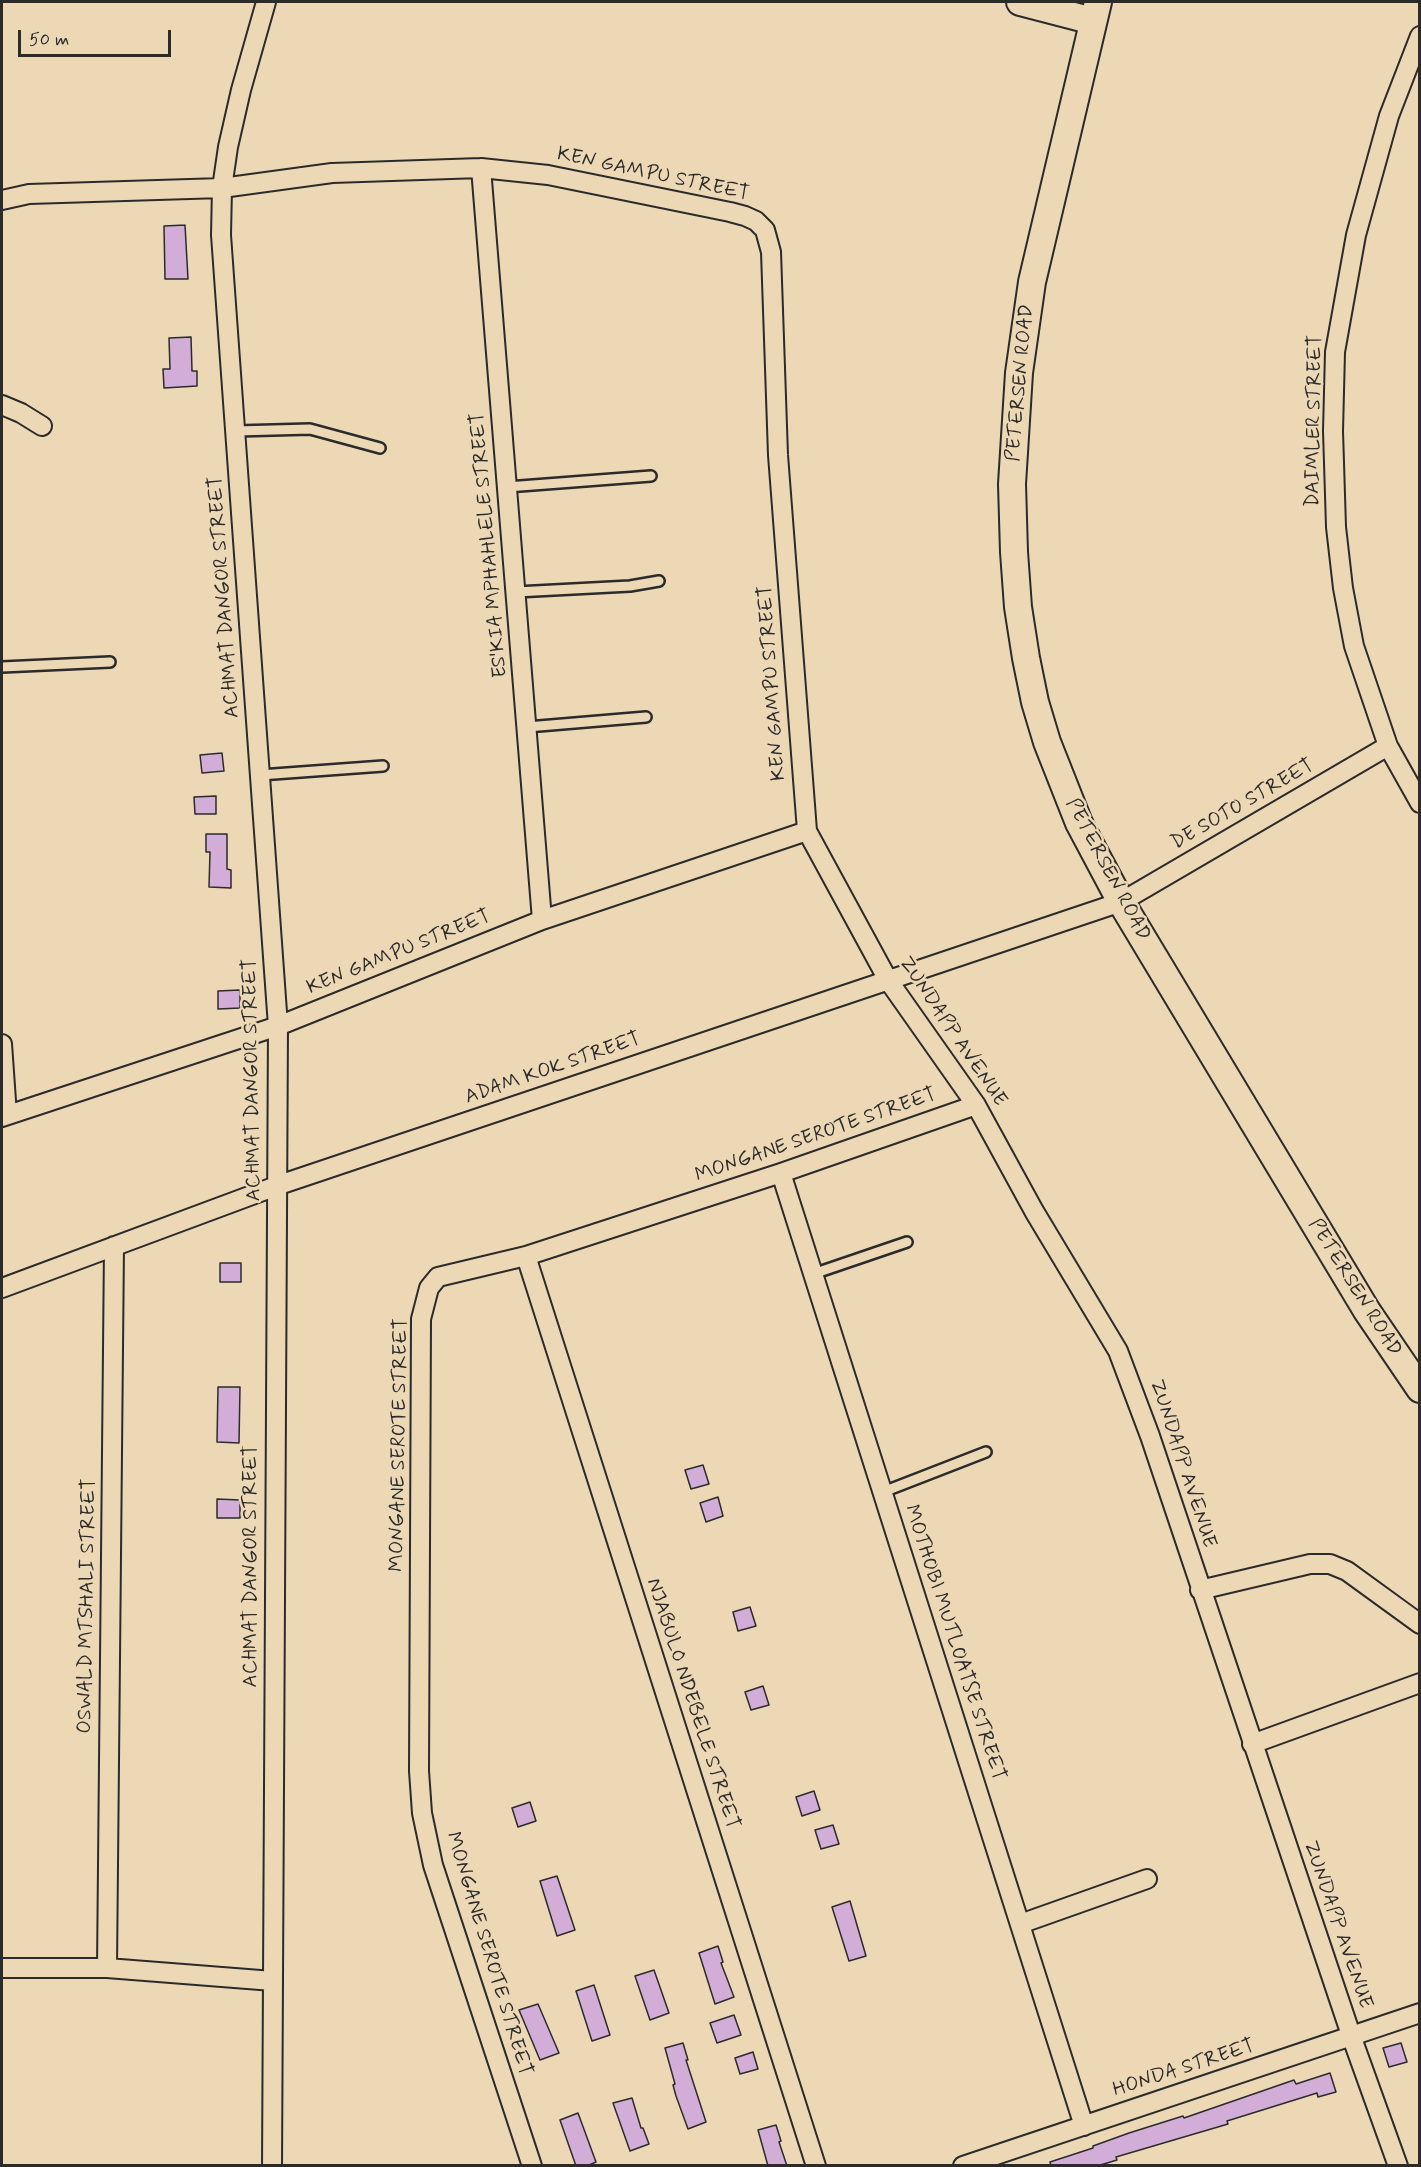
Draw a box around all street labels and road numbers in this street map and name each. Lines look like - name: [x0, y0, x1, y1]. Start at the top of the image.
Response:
- street label: KEN GAMPU STREET: [555, 143, 751, 207]
- street label: PETERSEN ROAD: [1002, 303, 1040, 463]
- street label: DAIMLER STREET: [1301, 335, 1329, 507]
- street label: ES'KIA MPHAHLELE STREET: [466, 411, 514, 679]
- street label: ACHMAT DANGOR STREET: [205, 475, 245, 719]
- street label: KEN GAMPU STREET: [754, 584, 792, 782]
- street label: DE SOTO STREET: [1167, 754, 1319, 856]
- street label: PETERSEN ROAD: [1059, 795, 1155, 945]
- street label: KEN GAMPU STREET: [304, 905, 494, 1001]
- street label: ZUNDAPP AVENUE: [893, 952, 1011, 1112]
- street label: ACHMAT DANGOR STREET: [239, 958, 267, 1202]
- street label: ADAM KOK STREET: [462, 1028, 644, 1110]
- street label: MONGANE SEROTE STREET: [692, 1083, 940, 1189]
- street label: PETERSEN ROAD: [1302, 1215, 1406, 1361]
- street label: MONGANE SEROTE STREET: [386, 1318, 414, 1572]
- street label: ZUNDAPP AVENUE: [1143, 1377, 1221, 1551]
- street label: ACHMAT DANGOR STREET: [240, 1445, 264, 1687]
- street label: OSWALD MTSHALI STREET: [74, 1478, 102, 1734]
- street label: MOTHOBI MUTLOATSE STREET: [898, 1502, 1010, 1784]
- street label: NJABULO NDEBELE STREET: [640, 1576, 744, 1832]
- street label: MONGANE SEROTE STREET: [439, 1829, 537, 2079]
- street label: ZUNDAPP AVENUE: [1297, 1838, 1377, 2012]
- street label: HONDA STREET: [1110, 2035, 1258, 2103]

